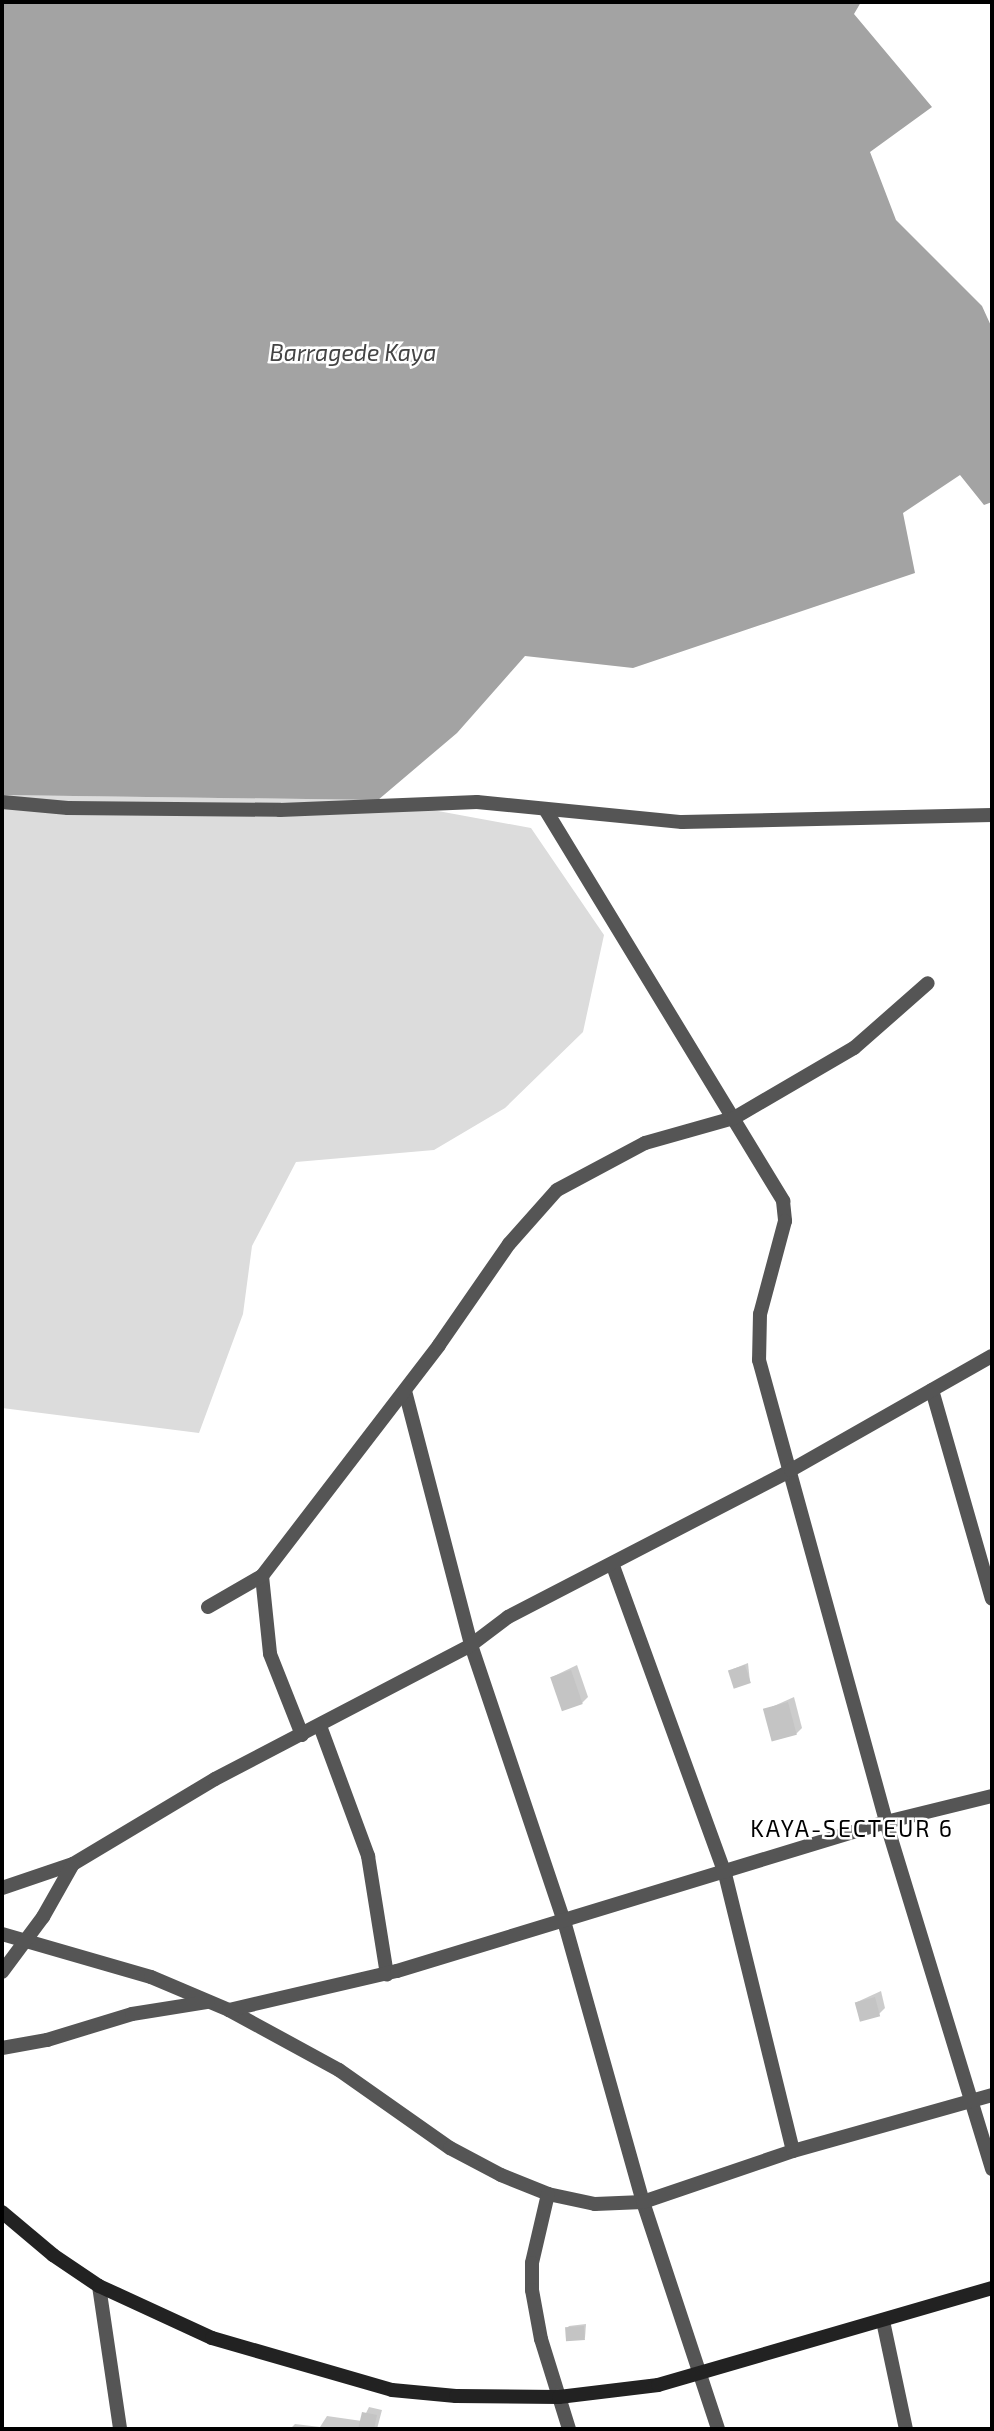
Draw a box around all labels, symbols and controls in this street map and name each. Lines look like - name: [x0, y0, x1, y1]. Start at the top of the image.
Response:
- water label: Barragede Kaya: [270, 338, 436, 366]
- district label: KAYA-SECTEUR 6: [752, 1814, 952, 1842]

